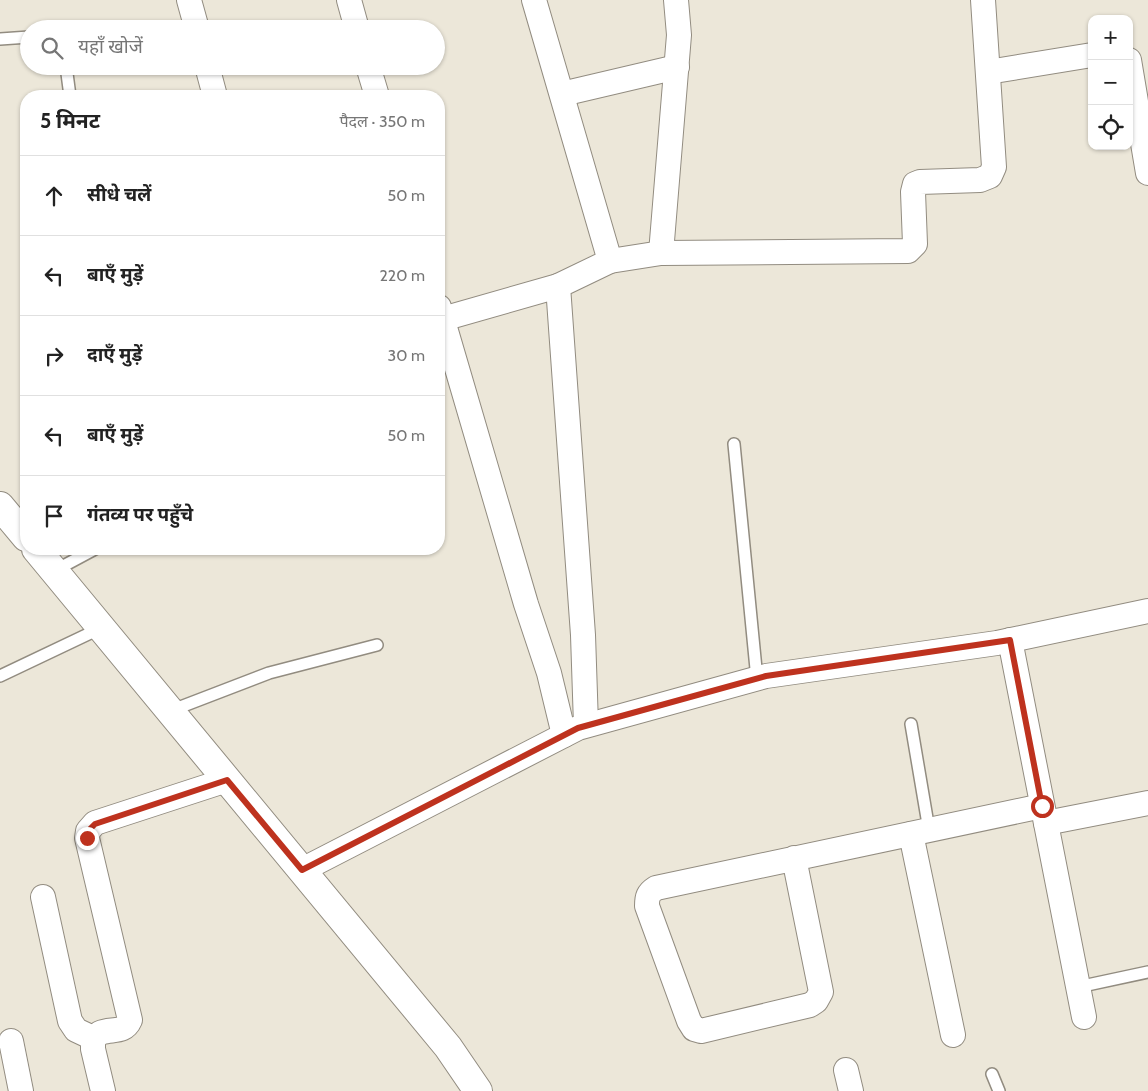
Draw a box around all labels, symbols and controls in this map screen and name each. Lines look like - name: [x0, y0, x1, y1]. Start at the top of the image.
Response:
- map controls: [1088, 15, 1133, 150]
- button: +: [1088, 15, 1133, 60]
- search box: [20, 20, 445, 75]
- icon: search: [38, 34, 66, 62]
- text: यहाँ खोजें: [78, 35, 143, 58]
- button: −: [1088, 60, 1133, 105]
- button: locate: [1088, 105, 1133, 150]
- text: 5 मिनट: [40, 108, 100, 133]
- text: पैदल · 350 m: [339, 112, 425, 131]
- icon: ahead: [40, 182, 68, 210]
- text: सीधे चलें: [87, 183, 151, 206]
- text: 50 m: [388, 186, 425, 205]
- icon: left: [40, 262, 68, 290]
- text: बाएँ मुड़ें: [87, 263, 143, 286]
- text: 220 m: [379, 266, 425, 285]
- icon: right: [40, 342, 68, 370]
- text: दाएँ मुड़ें: [87, 343, 142, 366]
- text: 30 m: [388, 346, 425, 365]
- icon: left: [40, 422, 68, 450]
- text: बाएँ मुड़ें: [87, 423, 143, 446]
- text: 50 m: [388, 426, 425, 445]
- icon: arrive: [40, 502, 68, 530]
- text: गंतव्य पर पहुँचे: [87, 503, 193, 526]
- route start: [1031, 795, 1054, 818]
- route end: [76, 827, 99, 850]

